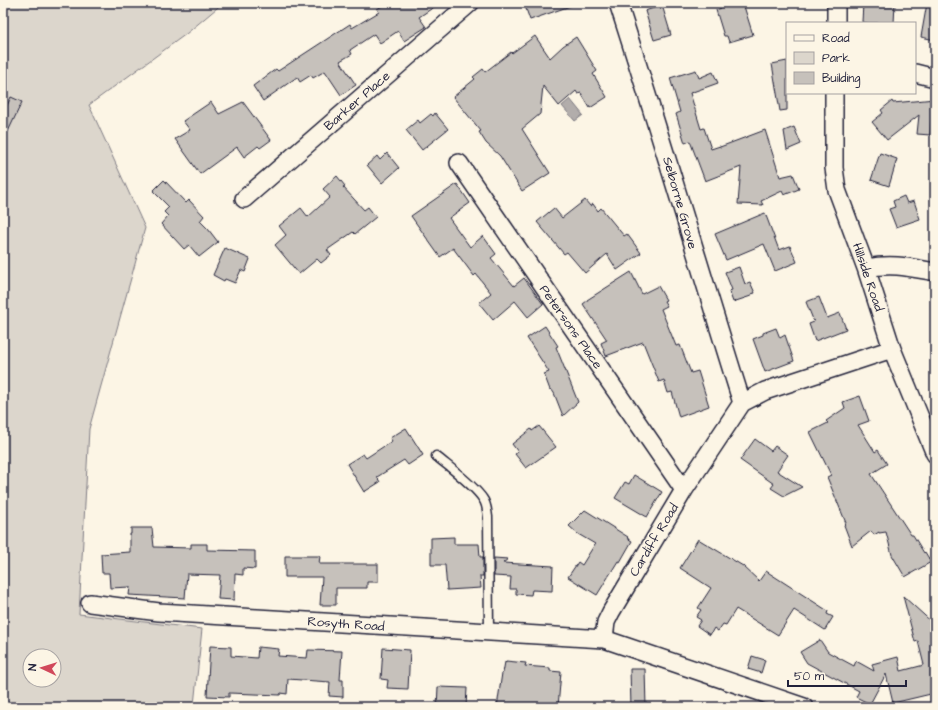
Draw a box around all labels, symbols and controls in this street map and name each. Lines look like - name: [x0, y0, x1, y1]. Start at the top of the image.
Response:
- legend: [786, 22, 916, 94]
- text: Road: [822, 30, 850, 47]
- text: Park: [822, 50, 850, 67]
- street label: Barker Place: [320, 67, 394, 135]
- text: Building: [822, 70, 860, 88]
- street label: Selborne Grove: [658, 155, 702, 251]
- street label: Hillside Road: [848, 240, 888, 314]
- street label: Petersons Place: [535, 281, 607, 373]
- street label: Cardiff Road: [625, 500, 683, 580]
- street label: Rosyth Road: [307, 612, 385, 637]
- north arrow: [22, 648, 62, 688]
- scale bar: [788, 662, 906, 688]
- text: N: [25, 663, 40, 671]
- text: 50 m: [794, 668, 825, 685]

